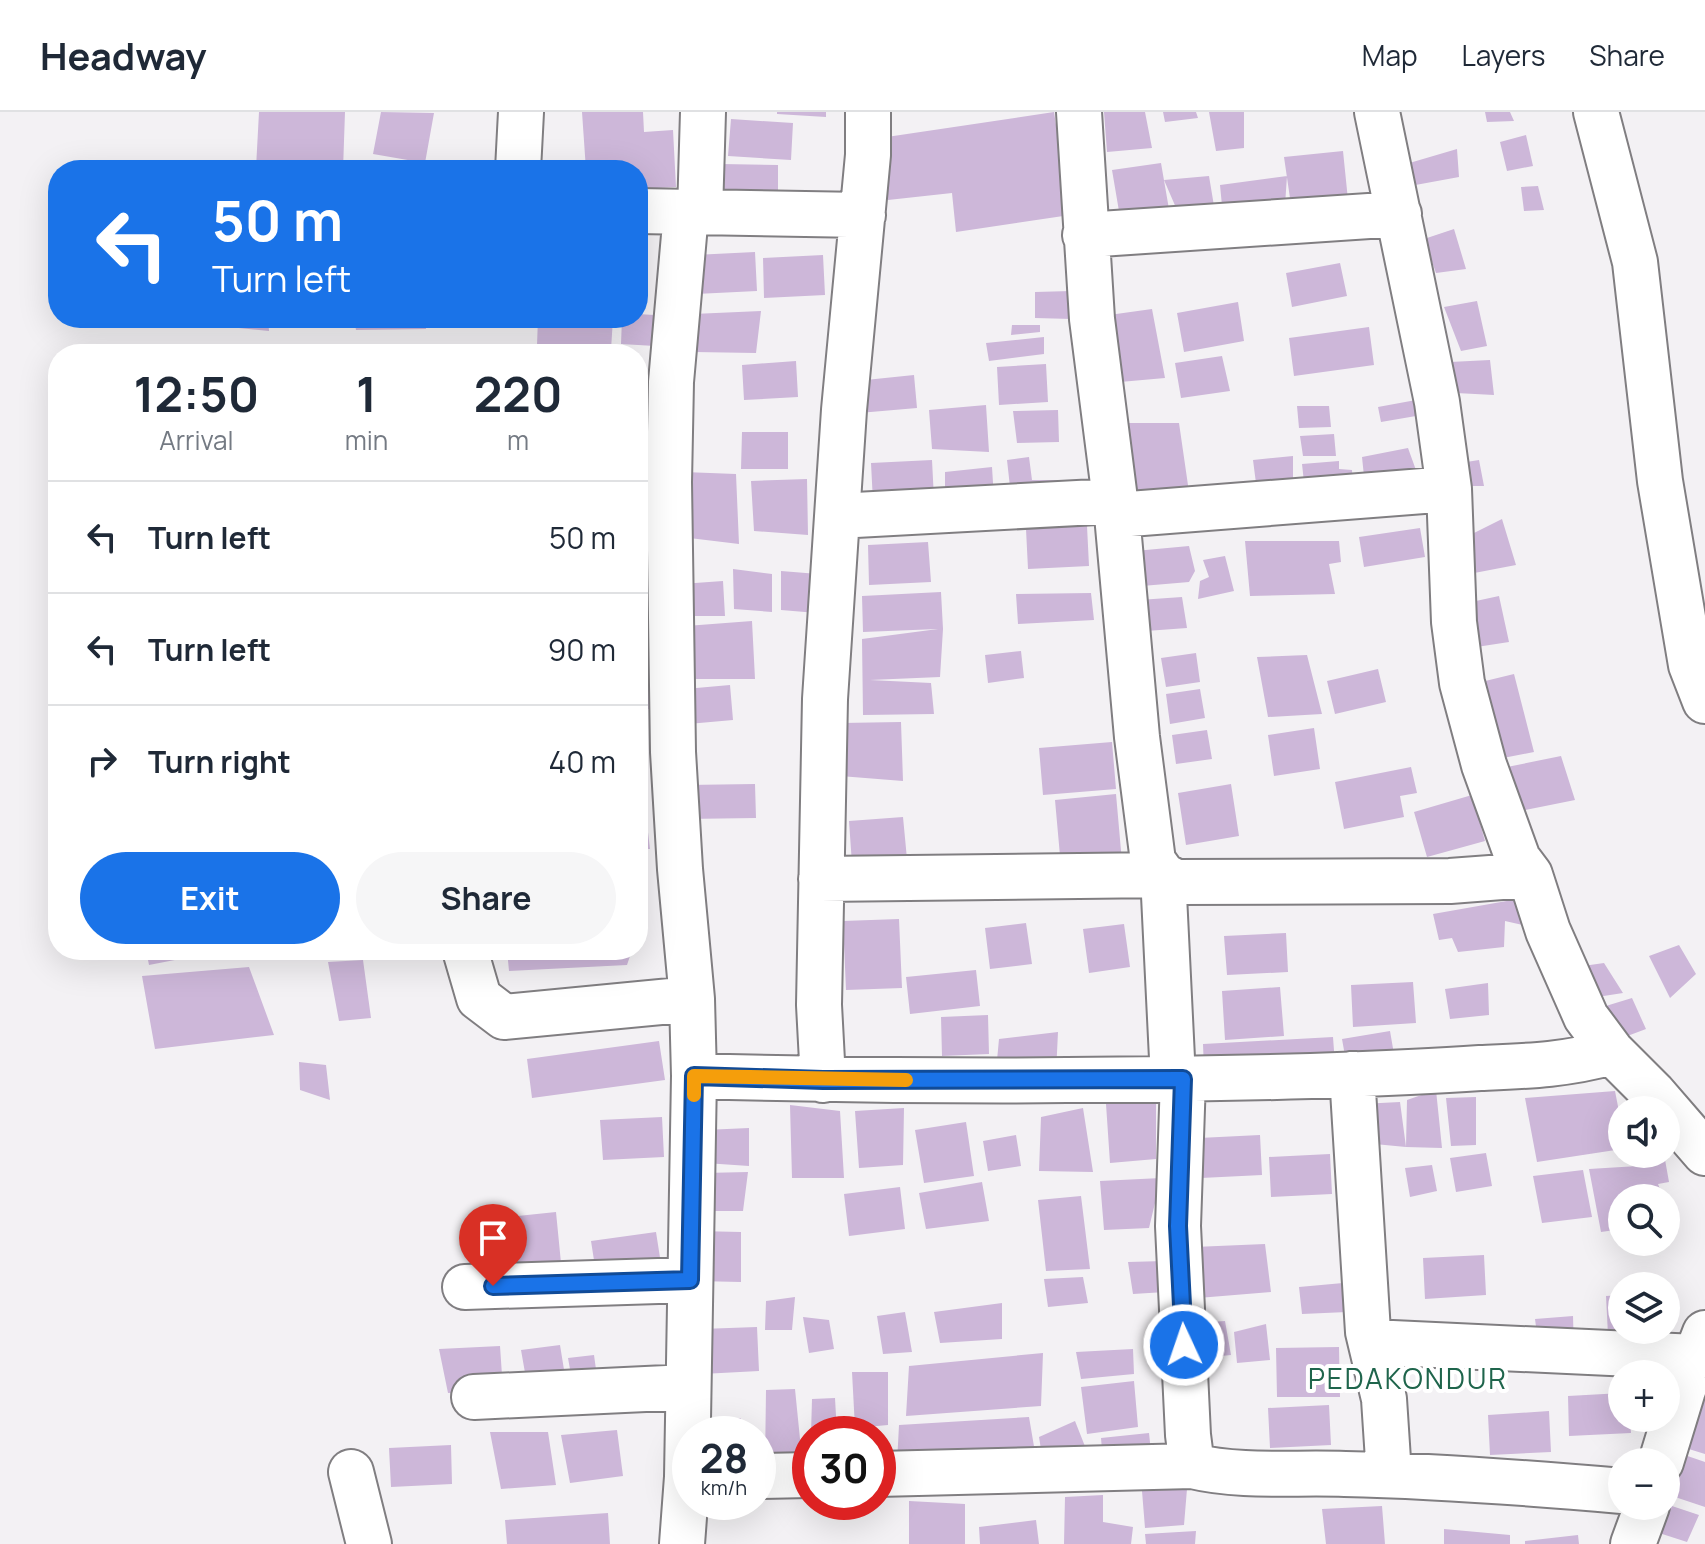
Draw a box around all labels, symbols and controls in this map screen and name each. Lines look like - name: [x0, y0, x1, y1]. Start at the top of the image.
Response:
- text: Headway: [40, 29, 207, 81]
- text: Map: [1362, 36, 1418, 74]
- text: Layers: [1462, 36, 1545, 74]
- text: Share: [1589, 36, 1665, 74]
- text: 50 m: [212, 181, 343, 258]
- icon: left: [80, 192, 184, 296]
- text: Turn left: [212, 254, 351, 303]
- text: 12:50: [133, 361, 259, 426]
- text: 1: [356, 361, 377, 426]
- text: 220: [474, 361, 563, 426]
- text: Arrival: [159, 422, 233, 458]
- text: min: [345, 422, 388, 458]
- text: m: [507, 422, 529, 458]
- icon: left: [80, 515, 124, 559]
- text: Turn left: [148, 517, 271, 558]
- text: 50 m: [549, 517, 616, 558]
- icon: left: [80, 627, 124, 671]
- text: Turn left: [148, 629, 271, 670]
- text: 90 m: [548, 629, 616, 670]
- icon: right: [80, 739, 124, 783]
- text: Turn right: [148, 741, 291, 782]
- text: 40 m: [549, 741, 616, 782]
- button: Exit: [80, 852, 340, 944]
- button: Share: [356, 852, 616, 944]
- map controls: [1608, 1096, 1680, 1520]
- button: sound: [1608, 1096, 1680, 1168]
- button: search: [1608, 1184, 1680, 1256]
- pin: [459, 1204, 527, 1286]
- icon: arrive: [471, 1216, 515, 1260]
- button: layers: [1608, 1272, 1680, 1344]
- position arrow: [1142, 1303, 1226, 1387]
- district label: PEDAKONDUR: [1308, 1359, 1508, 1397]
- button: +: [1608, 1360, 1680, 1432]
- speed limit sign: 30: [792, 1416, 896, 1520]
- text: 28: [700, 1430, 748, 1485]
- button: −: [1608, 1448, 1680, 1520]
- text: km/h: [701, 1474, 747, 1501]

